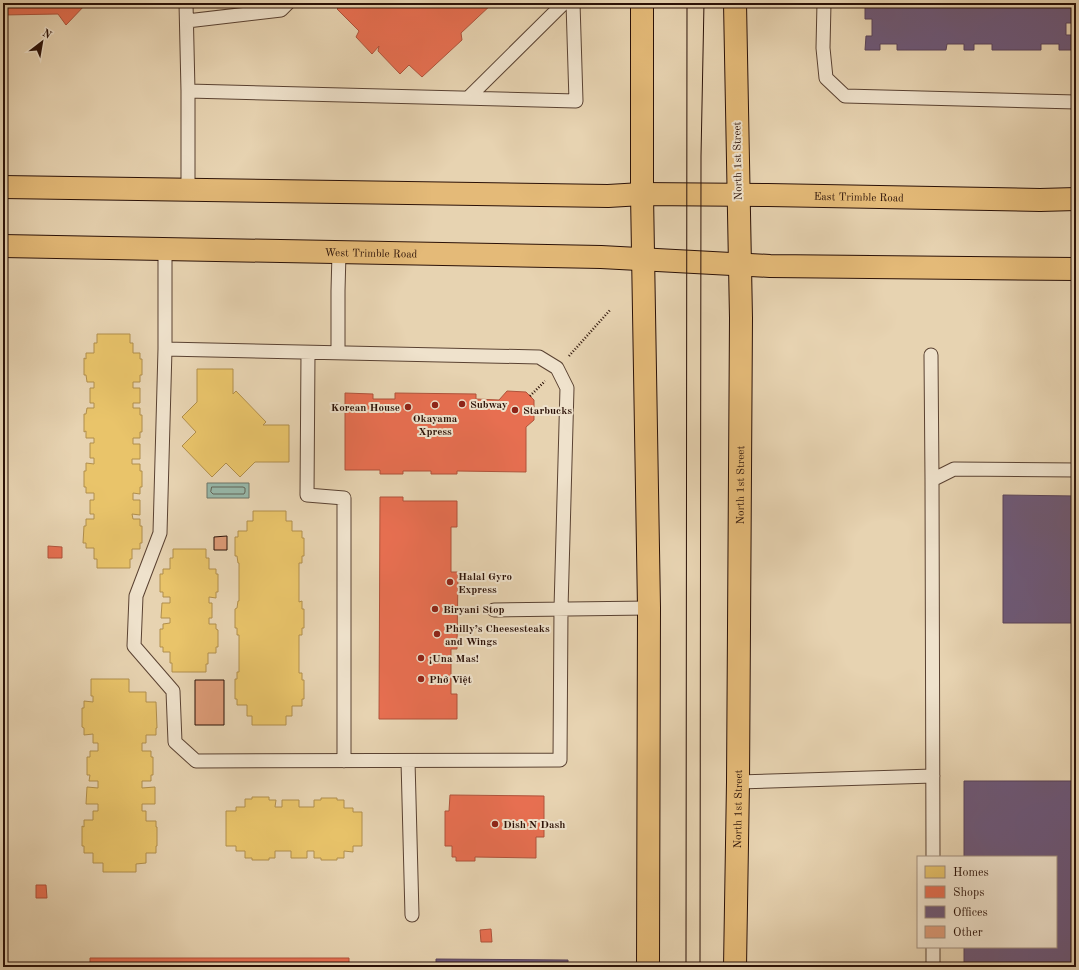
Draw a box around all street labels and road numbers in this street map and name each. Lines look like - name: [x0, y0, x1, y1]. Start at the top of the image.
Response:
- street label: North 1st Street: [732, 121, 745, 200]
- street label: East Trimble Road: [814, 192, 904, 205]
- street label: West Trimble Road: [324, 248, 418, 261]
- street label: North 1st Street: [736, 446, 747, 524]
- street label: North 1st Street: [733, 769, 745, 848]

